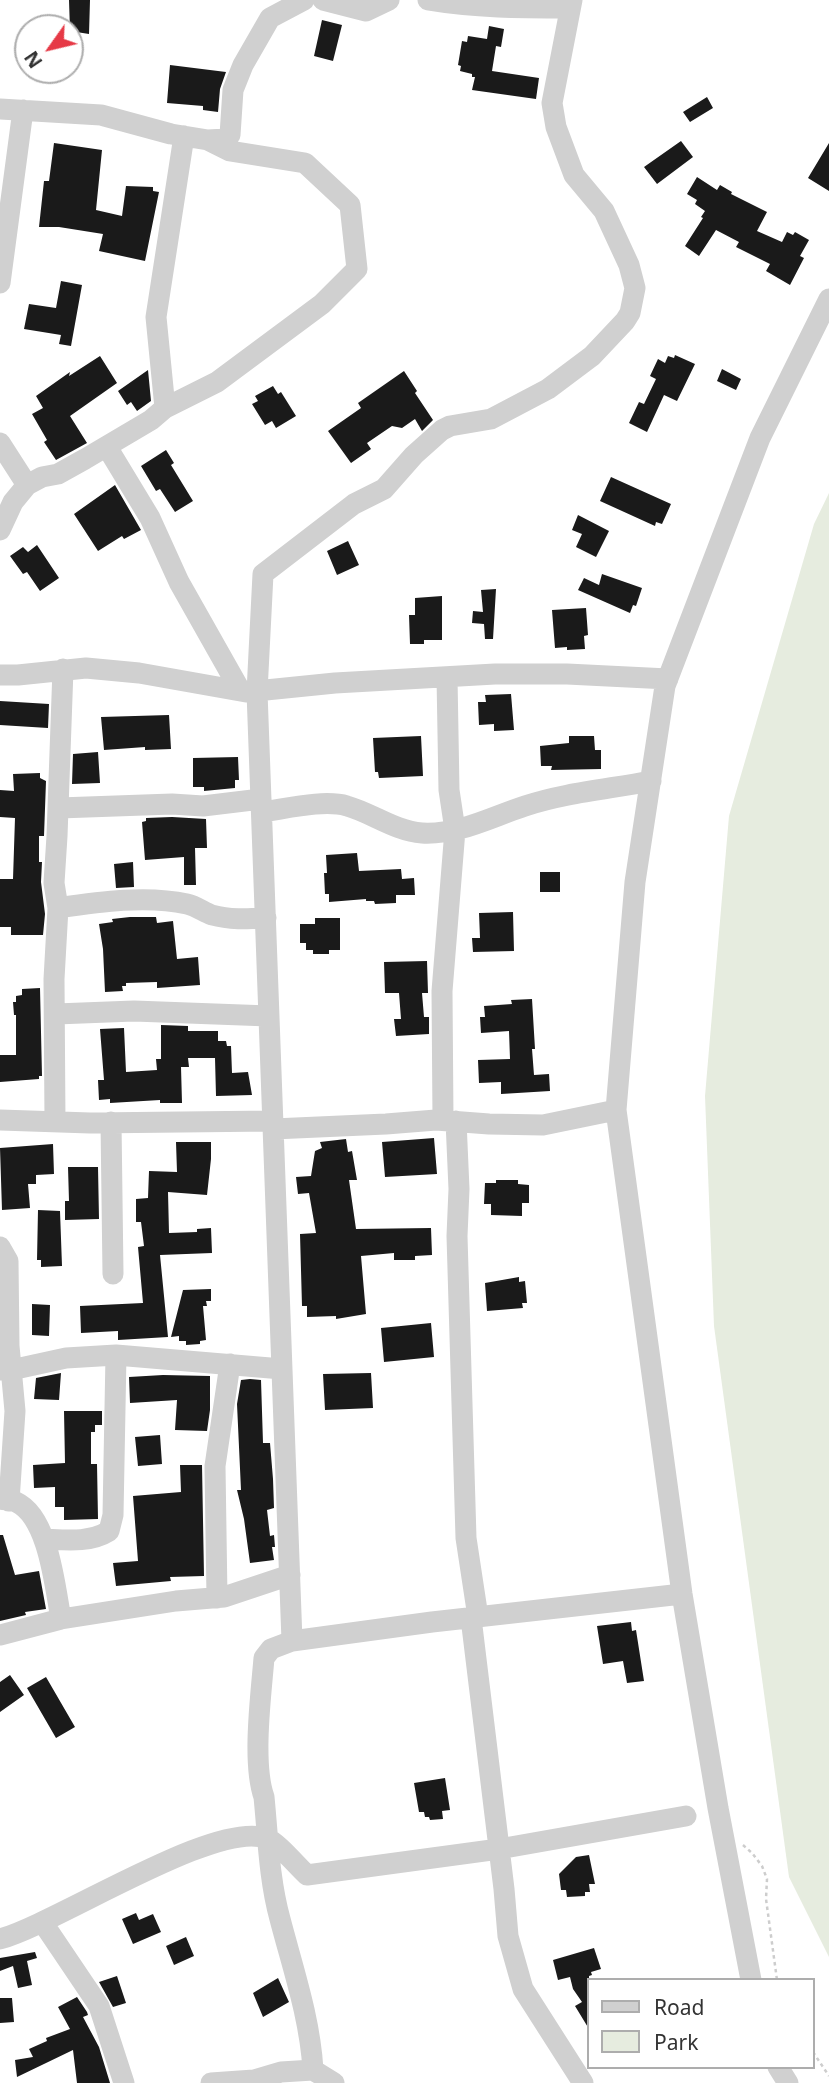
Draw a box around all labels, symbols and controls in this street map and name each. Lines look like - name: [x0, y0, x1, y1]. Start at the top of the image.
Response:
- north arrow: [14, 14, 84, 84]
- text: N: [18, 46, 48, 73]
- legend: [588, 1978, 815, 2069]
- text: Road: [654, 1993, 704, 2021]
- text: Park: [654, 2028, 698, 2056]

